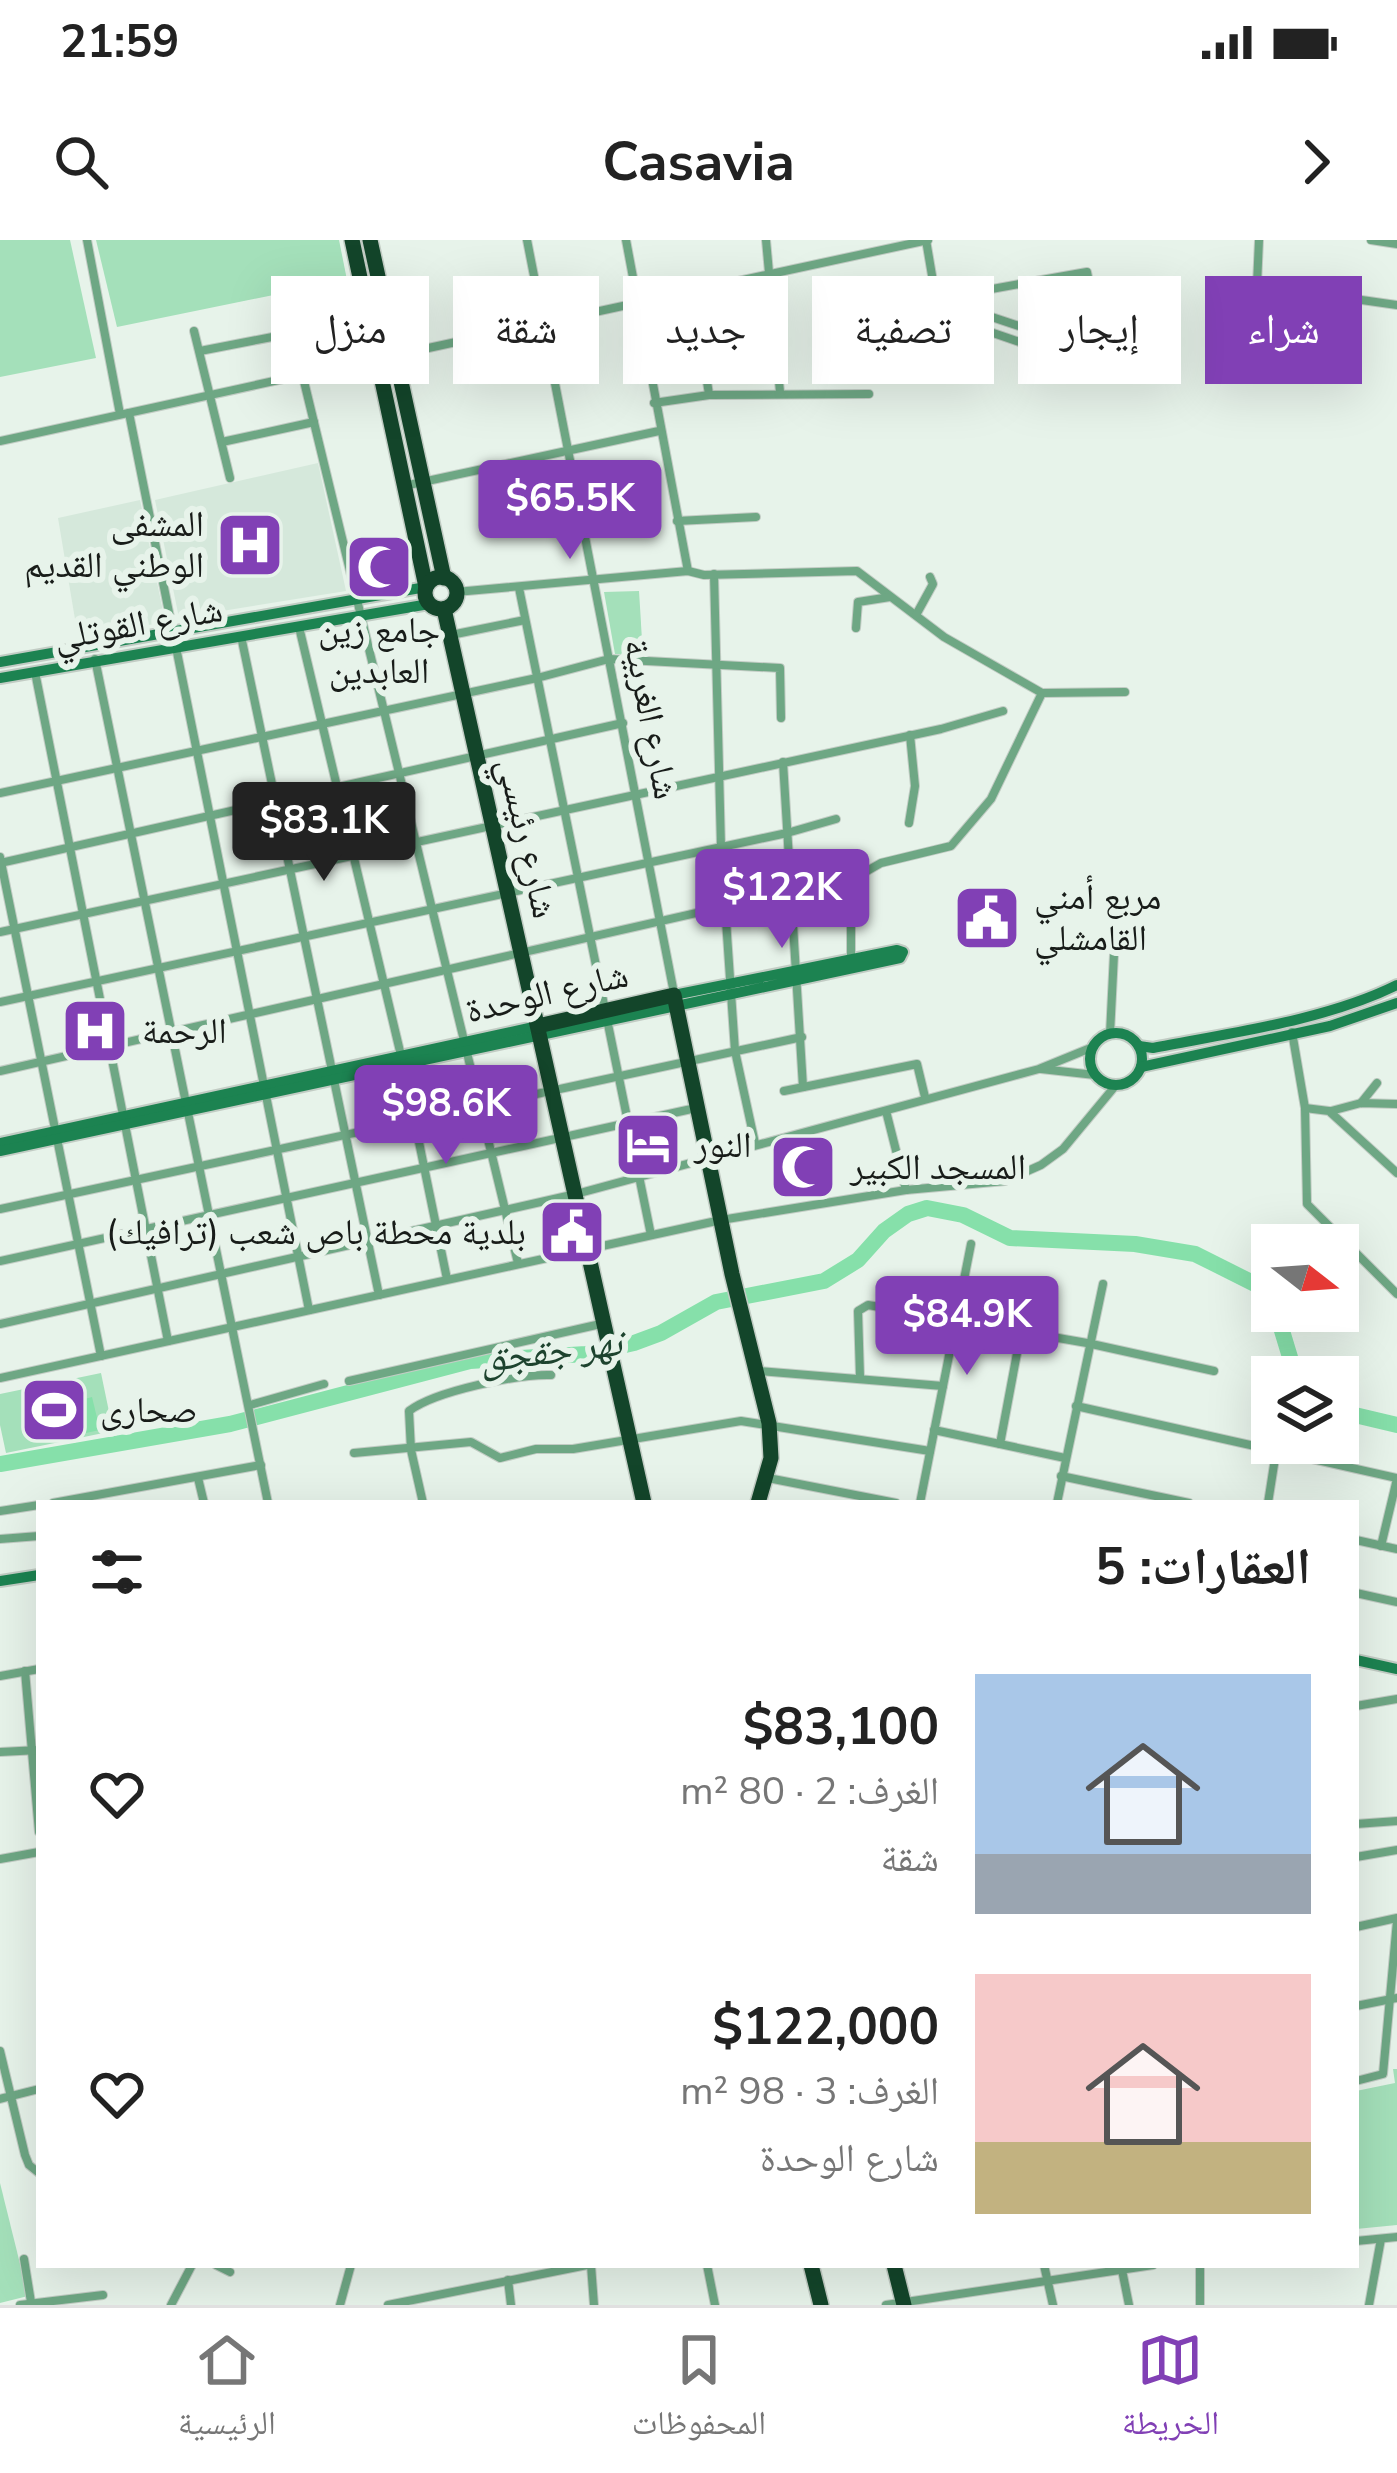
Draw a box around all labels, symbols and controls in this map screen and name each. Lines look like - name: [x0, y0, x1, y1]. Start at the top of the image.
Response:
- text: 21:59: [60, 12, 179, 73]
- text: Casavia: [602, 125, 795, 199]
- icon: search: [48, 129, 114, 195]
- icon: forward: [1283, 129, 1349, 195]
- chip: منزل: [271, 276, 429, 384]
- chip: شقة: [453, 276, 599, 384]
- chip: جديد: [623, 276, 788, 384]
- chip: تصفية: [812, 276, 994, 384]
- chip: إيجار: [1018, 276, 1181, 384]
- chip: شراء: [1205, 276, 1362, 384]
- pin: $65.5K: [472, 460, 668, 562]
- text: $65.5K: [505, 472, 635, 525]
- place label: المشفى الوطني القديم: [24, 500, 204, 593]
- hospital icon: المشفى الوطني القديم: [215, 510, 285, 580]
- mosque icon: جامع زين العابدين: [344, 532, 414, 602]
- street label: شارع القوتلي: [50, 585, 227, 666]
- place label: جامع زين العابدين: [318, 606, 440, 696]
- street label: شارع الغربية: [611, 635, 691, 803]
- street label: شارع رئيسي: [482, 753, 569, 924]
- pin: $83.1K: [226, 782, 422, 884]
- text: $83.1K: [259, 794, 389, 847]
- pin: $122K: [698, 849, 866, 951]
- text: $122K: [722, 861, 842, 914]
- place label: مربع أمني القامشلي: [1034, 873, 1162, 966]
- public building icon: مربع أمني القامشلي: [952, 883, 1022, 953]
- street label: شارع الوحدة: [461, 951, 633, 1035]
- hospital icon: الرحمة: [60, 996, 130, 1066]
- place label: الرحمة: [142, 1007, 227, 1056]
- pin: $98.6K: [348, 1065, 544, 1167]
- text: $98.6K: [381, 1077, 511, 1130]
- hotel icon: النور: [613, 1110, 683, 1180]
- place label: النور: [693, 1121, 751, 1170]
- mosque icon: المسجد الكبير: [768, 1132, 838, 1202]
- place label: المسجد الكبير: [849, 1143, 1026, 1192]
- public building icon: بلدية محطة باص شعب (ترافيك): [537, 1197, 607, 1267]
- place label: بلدية محطة باص شعب (ترافيك): [106, 1208, 526, 1257]
- north arrow: [1251, 1224, 1359, 1332]
- map controls: [1251, 1224, 1359, 1464]
- pin: $84.9K: [869, 1276, 1065, 1378]
- text: $84.9K: [902, 1288, 1032, 1341]
- water label: نهر جقجق: [477, 1315, 631, 1386]
- button: layers: [1251, 1356, 1359, 1464]
- sports icon: صحارى: [19, 1375, 89, 1445]
- place label: صحارى: [100, 1386, 198, 1435]
- text: العقارات: 5: [1095, 1532, 1311, 1602]
- icon: filters: [84, 1539, 150, 1605]
- text: $83,100: [743, 1692, 939, 1762]
- icon: home: [1071, 1722, 1215, 1866]
- icon: heart: [84, 1761, 150, 1827]
- text: الغرف: 2 · 80 m²: [680, 1765, 939, 1818]
- text: شقة: [881, 1832, 939, 1885]
- text: $122,000: [712, 1992, 939, 2062]
- icon: home: [1071, 2022, 1215, 2166]
- icon: heart: [84, 2061, 150, 2127]
- text: الغرف: 3 · 98 m²: [680, 2065, 939, 2118]
- text: شارع الوحدة: [760, 2132, 939, 2185]
- tab: الرئيسية: [178, 2327, 276, 2455]
- tab: المحفوظات: [632, 2327, 766, 2455]
- tab: الخريطة: [1122, 2327, 1219, 2455]

